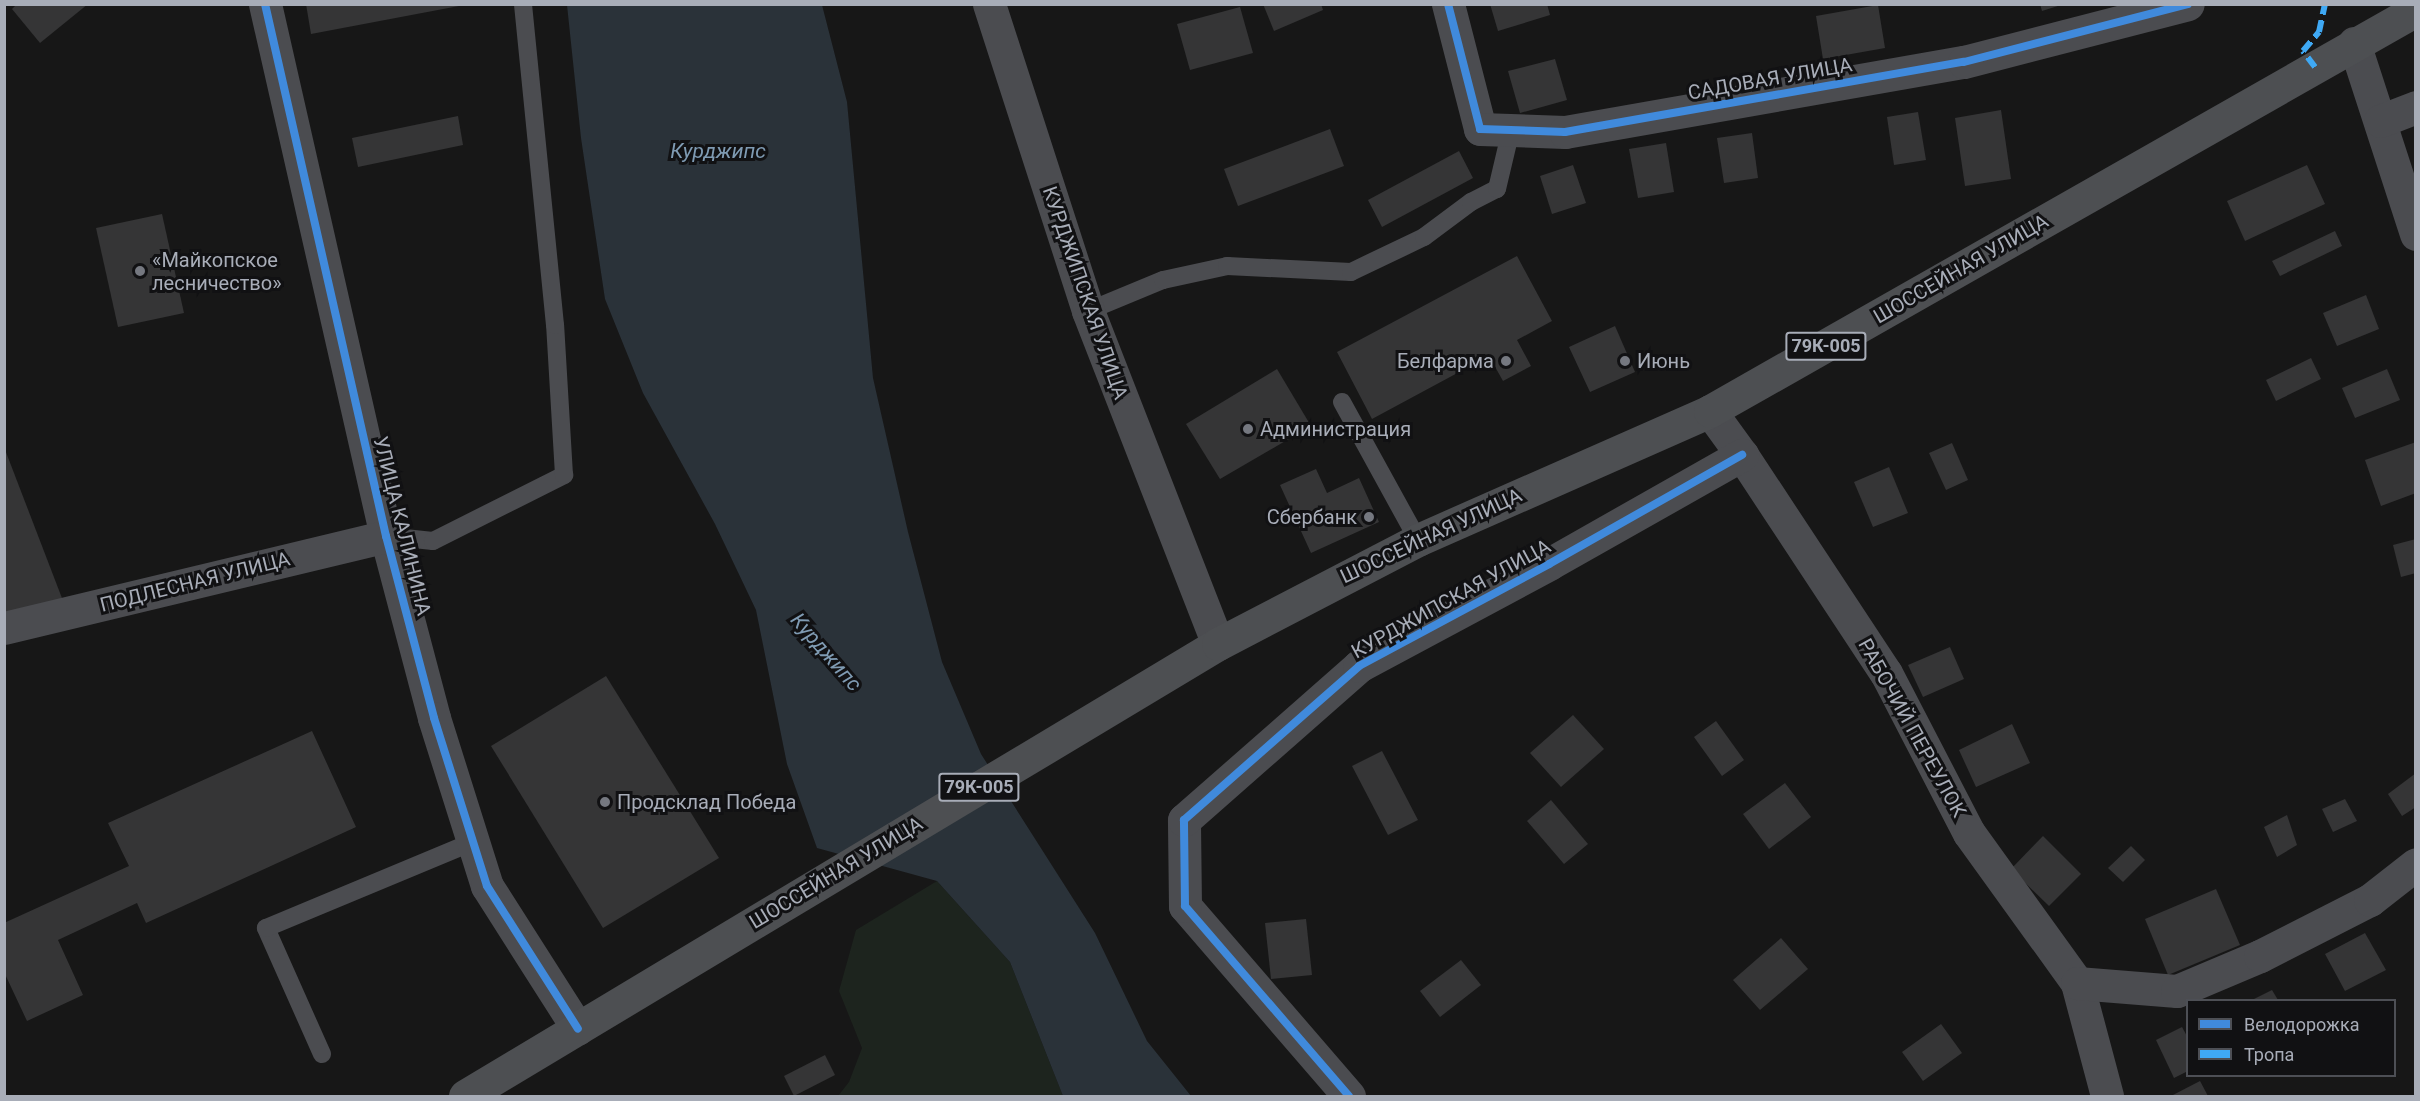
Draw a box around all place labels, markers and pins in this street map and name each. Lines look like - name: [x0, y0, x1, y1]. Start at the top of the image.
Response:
- place label: «Майкопское лесничество»: [152, 248, 282, 295]
- marker: «Майкопское лесничество»: [133, 264, 147, 278]
- place label: Белфарма: [1397, 349, 1494, 373]
- place label: Июнь: [1637, 349, 1690, 373]
- marker: Белфарма: [1499, 354, 1513, 368]
- marker: Июнь: [1618, 354, 1632, 368]
- place label: Администрация: [1260, 417, 1411, 441]
- marker: Администрация: [1241, 422, 1255, 436]
- place label: Сбербанк: [1267, 505, 1357, 529]
- marker: Сбербанк: [1362, 510, 1376, 524]
- place label: Продсклад Победа: [617, 790, 796, 814]
- marker: Продсклад Победа: [598, 795, 612, 809]

